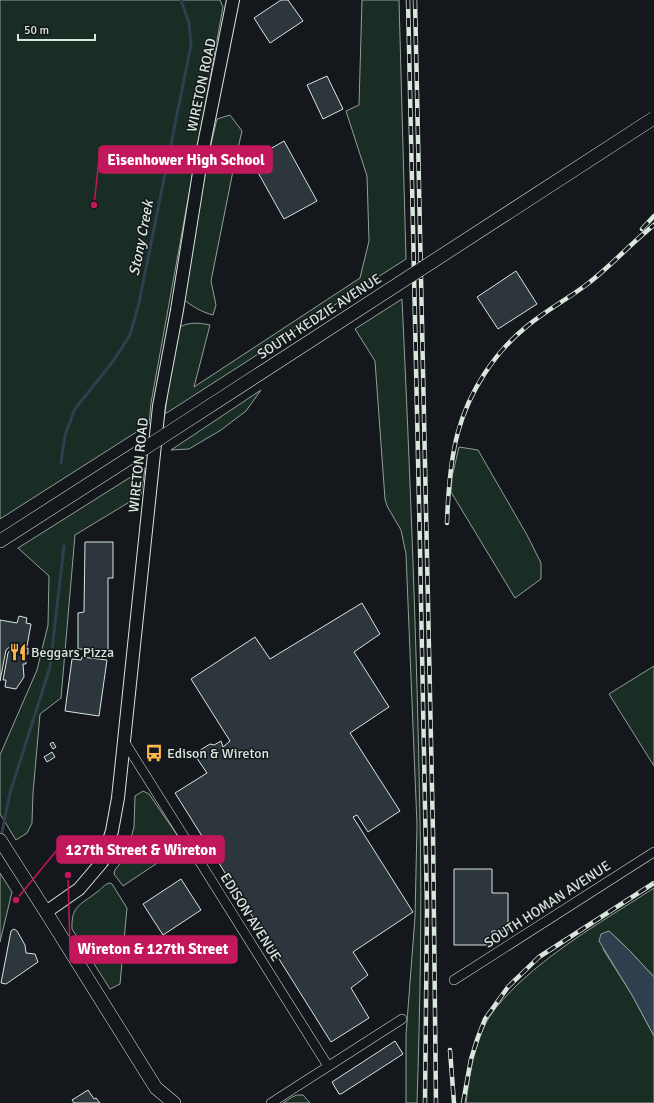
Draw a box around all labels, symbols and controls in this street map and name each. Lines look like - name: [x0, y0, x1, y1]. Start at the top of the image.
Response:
- scale bar: [18, 16, 95, 42]
- text: 50 m: [24, 23, 49, 38]
- street label: WIRETON ROAD: [183, 37, 220, 134]
- callout: Eisenhower High School: [99, 146, 272, 173]
- text: Eisenhower High School: [107, 151, 265, 169]
- water label: Stony Creek: [125, 197, 157, 277]
- street label: SOUTH KEDZIE AVENUE: [254, 270, 385, 363]
- street label: WIRETON ROAD: [125, 417, 152, 513]
- restaurant icon: Beggars Pizza: [8, 642, 28, 662]
- place label: Beggars Pizza: [31, 644, 114, 661]
- bus stop icon: Edison & Wireton: [144, 743, 164, 763]
- place label: Edison & Wireton: [167, 745, 269, 762]
- callout: 127th Street & Wireton: [57, 836, 224, 863]
- text: 127th Street & Wireton: [66, 841, 216, 859]
- street label: SOUTH HOMAN AVENUE: [481, 857, 614, 952]
- street label: EDISON AVENUE: [217, 870, 285, 965]
- callout: Wireton & 127th Street: [70, 936, 237, 963]
- text: Wireton & 127th Street: [78, 940, 229, 958]

